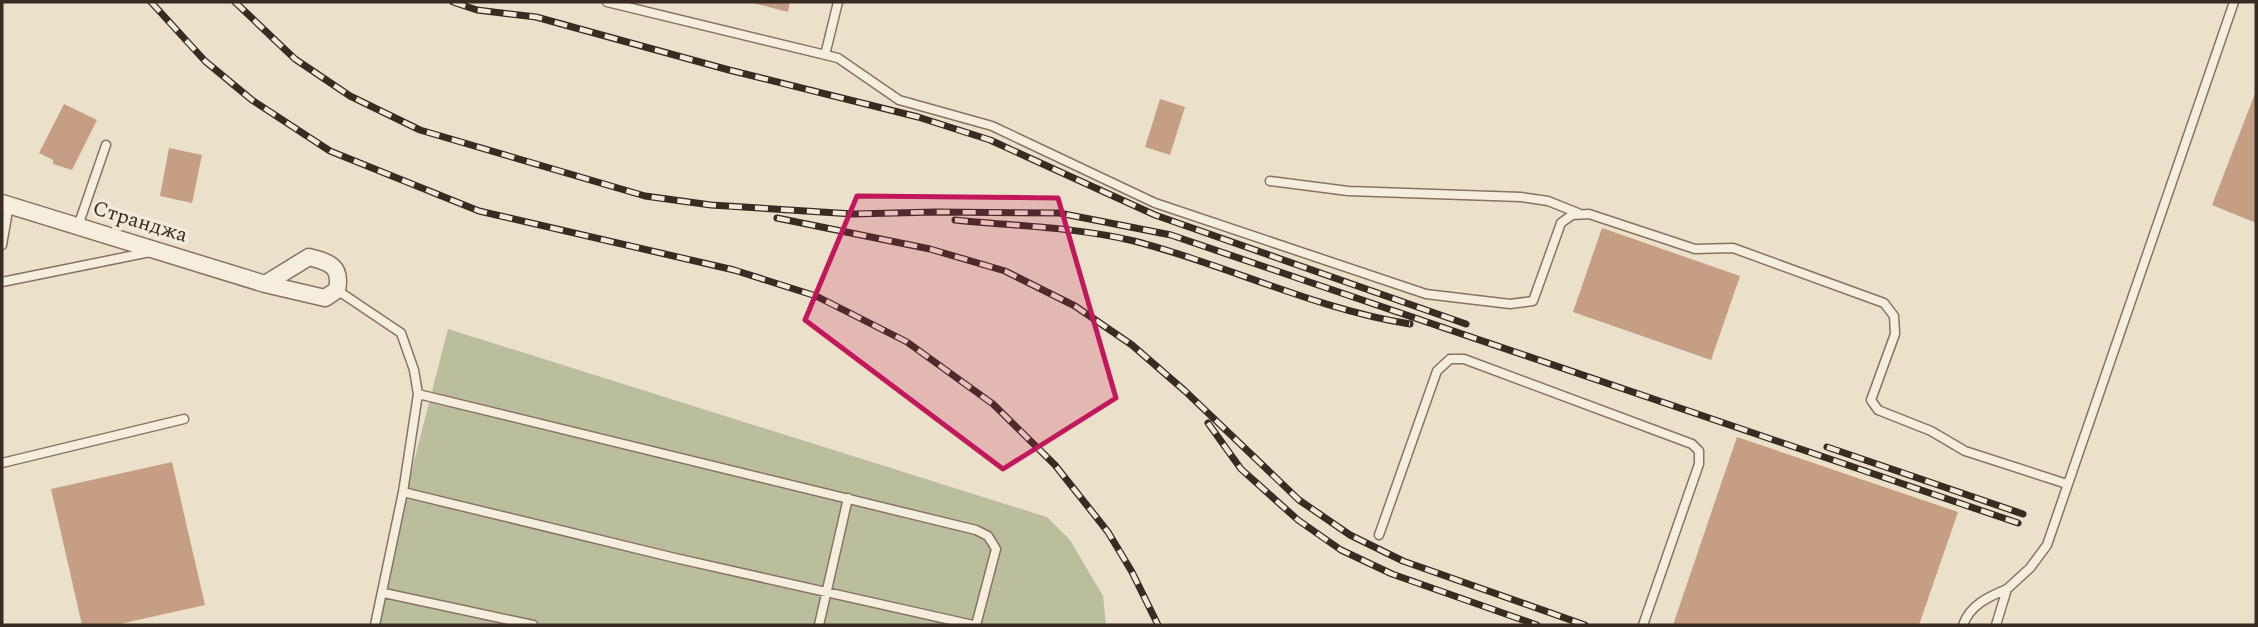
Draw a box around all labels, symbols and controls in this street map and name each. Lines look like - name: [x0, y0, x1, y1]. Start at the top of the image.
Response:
- street label: Странджа: [89, 192, 192, 252]

